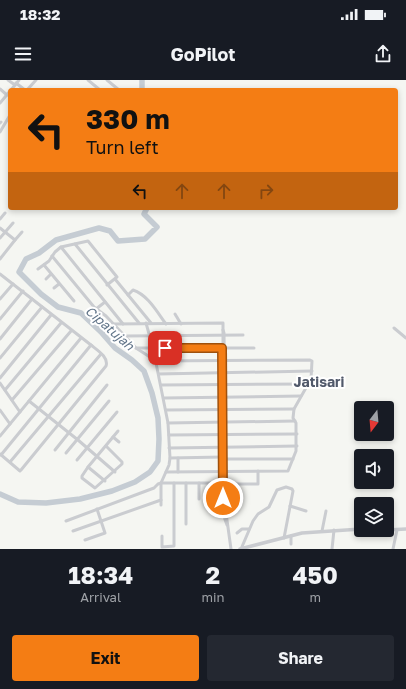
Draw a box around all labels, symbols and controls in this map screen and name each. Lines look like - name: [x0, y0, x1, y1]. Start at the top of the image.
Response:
- text: 18:32: [20, 5, 60, 23]
- icon: menu: [12, 43, 34, 65]
- text: GoPilot: [171, 43, 235, 65]
- icon: share: [372, 43, 394, 65]
- text: 330 m: [86, 102, 170, 135]
- icon: left: [20, 104, 72, 156]
- text: Turn left: [86, 136, 159, 158]
- icon: left: [129, 180, 151, 202]
- icon: ahead: [171, 180, 193, 202]
- icon: ahead: [213, 180, 235, 202]
- icon: right: [255, 180, 277, 202]
- water label: Cipatujah: [82, 302, 138, 354]
- pin: [148, 331, 182, 365]
- icon: arrive: [154, 337, 176, 359]
- district label: Jatisari: [294, 373, 345, 390]
- north arrow: [354, 401, 394, 441]
- map controls: [354, 401, 394, 537]
- button: sound: [354, 449, 394, 489]
- position arrow: [202, 477, 244, 519]
- button: layers: [354, 497, 394, 537]
- text: 18:34: [68, 560, 133, 589]
- text: 2: [206, 560, 220, 589]
- text: 450: [293, 560, 338, 589]
- text: Arrival: [80, 589, 121, 605]
- text: min: [201, 589, 224, 605]
- text: m: [309, 589, 321, 605]
- button: Exit: [12, 635, 199, 681]
- button: Share: [207, 635, 394, 681]

